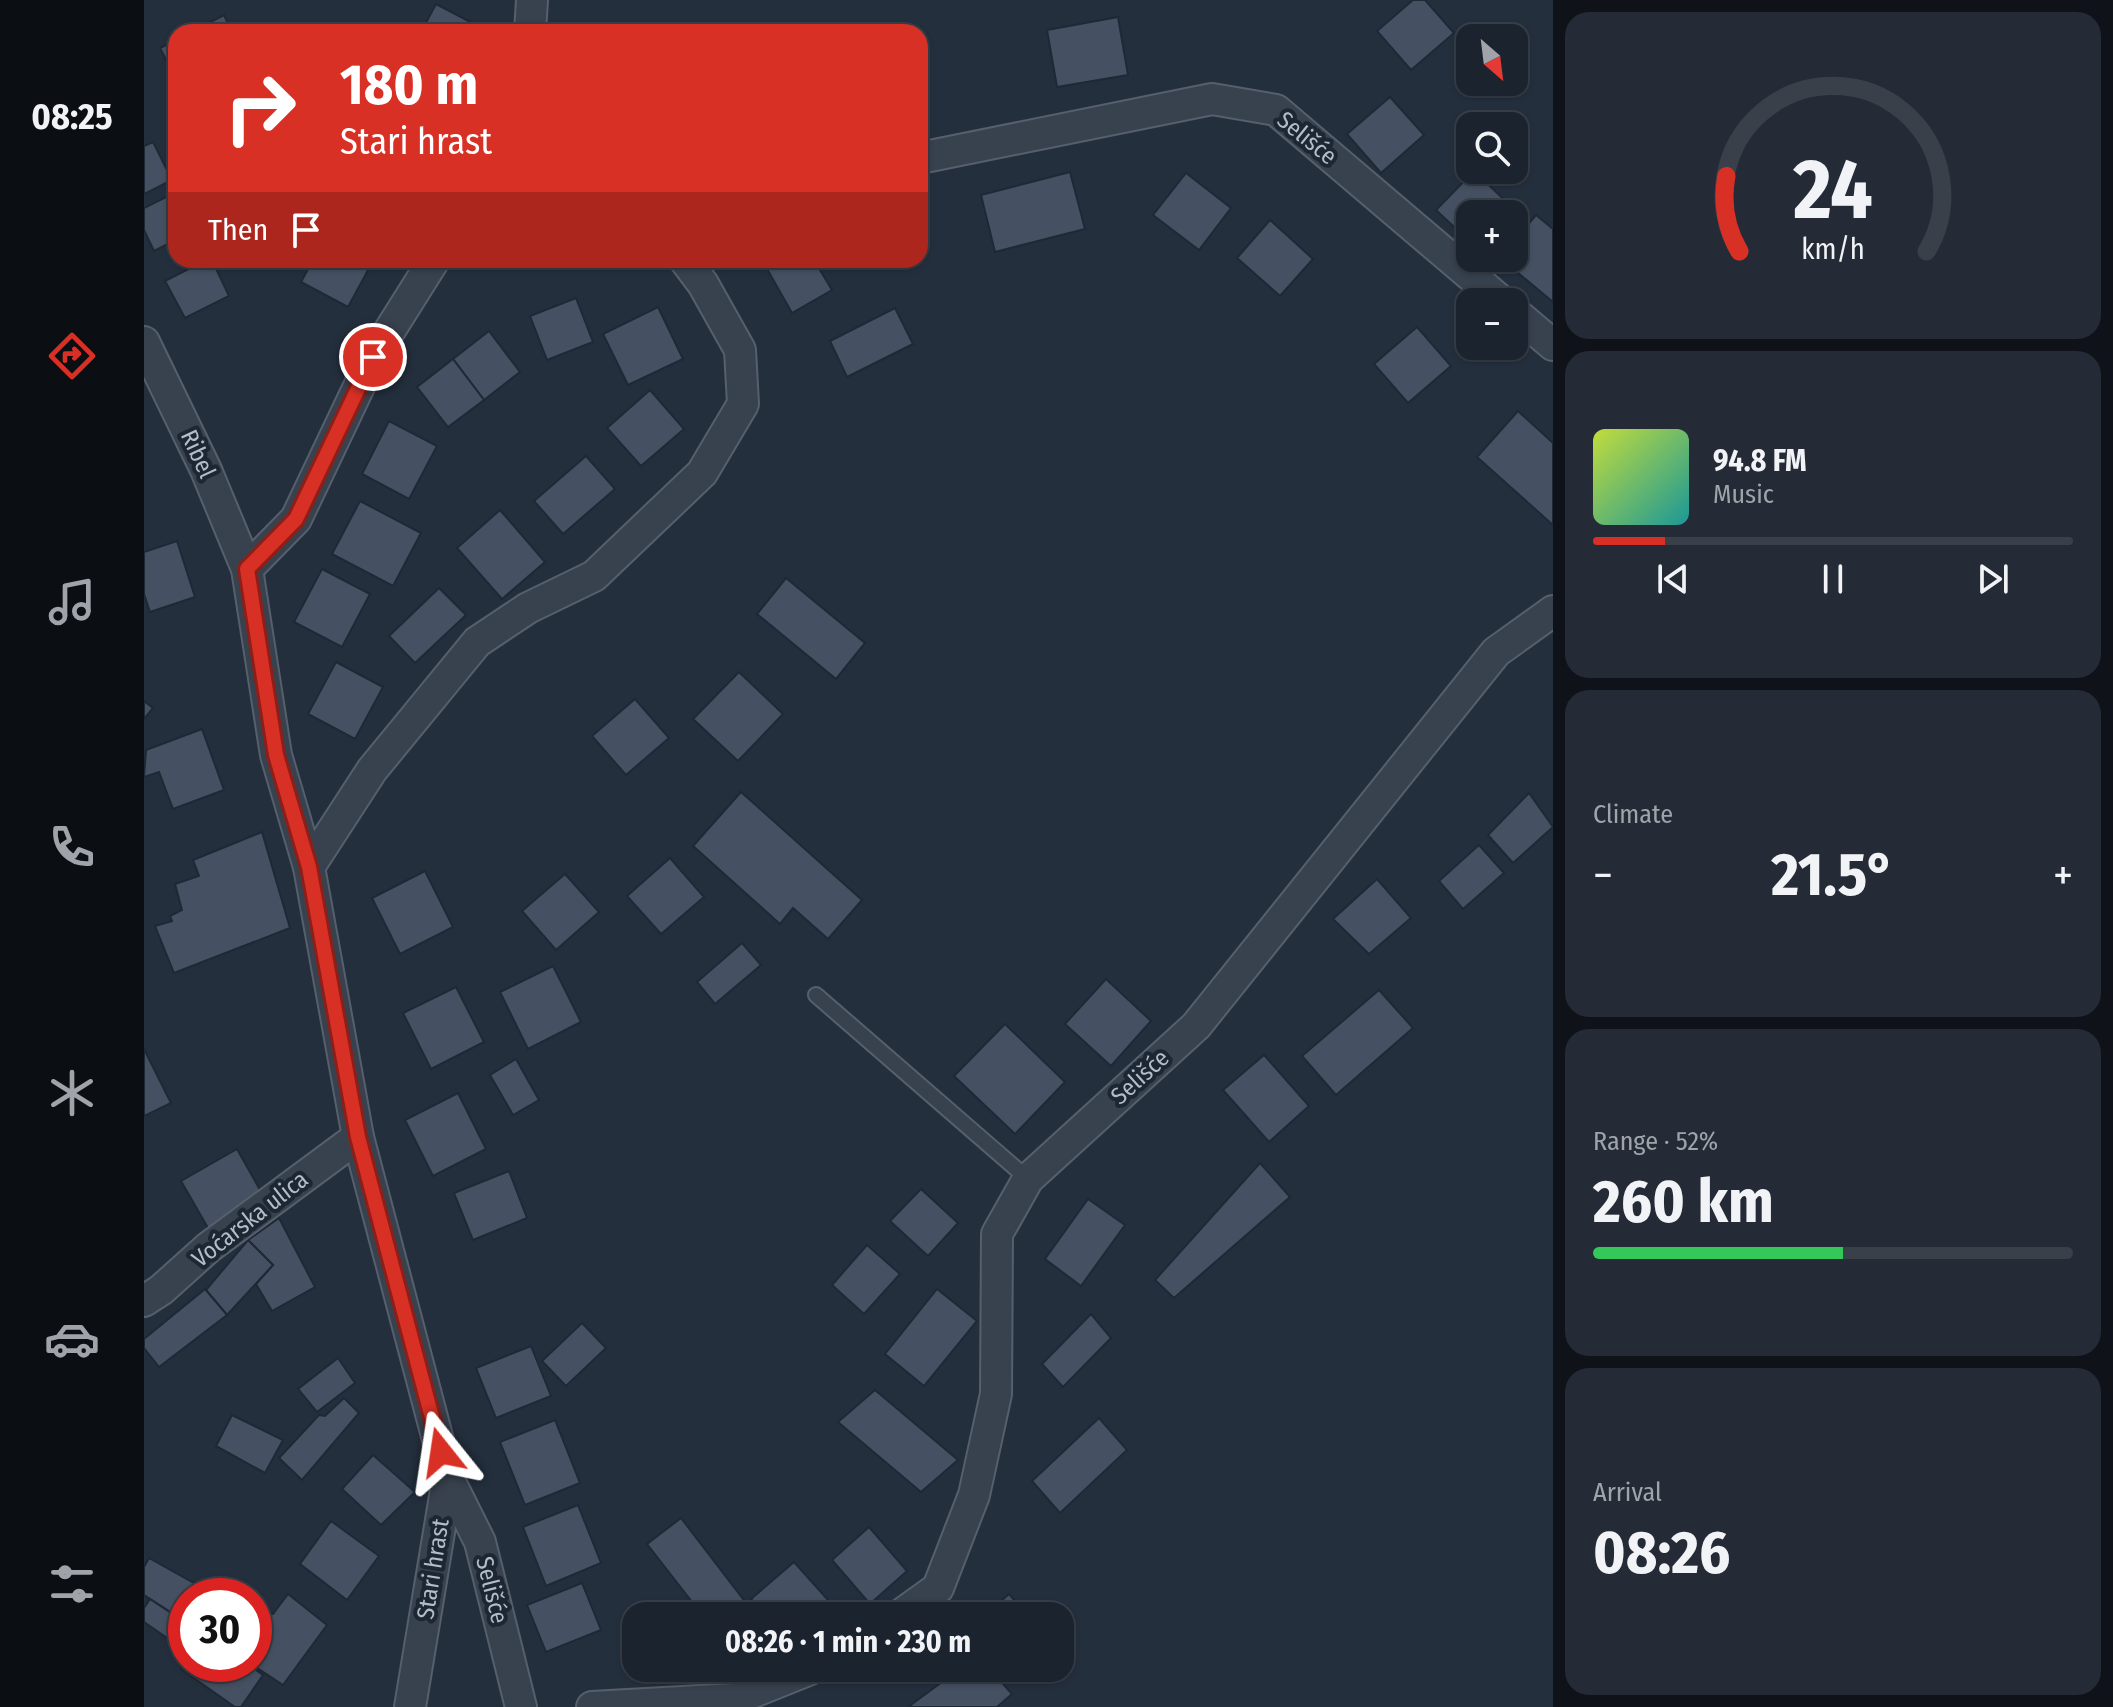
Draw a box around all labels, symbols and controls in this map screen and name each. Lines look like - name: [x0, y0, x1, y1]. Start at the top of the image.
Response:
- north arrow: [1456, 24, 1528, 96]
- map controls: [1456, 24, 1528, 360]
- text: 180 m: [340, 52, 478, 119]
- icon: right: [208, 56, 312, 160]
- text: 08:25: [31, 95, 113, 139]
- street label: Selišće: [1272, 106, 1342, 170]
- button: search: [1456, 112, 1528, 184]
- text: Stari hrast: [340, 120, 492, 164]
- text: 24: [1792, 139, 1873, 239]
- button: +: [1456, 200, 1528, 272]
- icon: arrive: [284, 208, 328, 252]
- text: Then: [208, 212, 268, 248]
- text: km/h: [1801, 232, 1865, 267]
- button: −: [1456, 288, 1528, 360]
- pin: [339, 323, 407, 391]
- icon: directions: [44, 328, 100, 384]
- icon: arrive: [351, 335, 395, 379]
- street label: Ribel: [175, 425, 221, 483]
- text: 94.8 FM: [1713, 443, 1807, 479]
- text: Music: [1713, 479, 1774, 510]
- icon: previous: [1651, 557, 1695, 601]
- icon: pause: [1811, 557, 1855, 601]
- icon: next: [1971, 557, 2015, 601]
- icon: music: [44, 574, 100, 630]
- text: Climate: [1593, 799, 1673, 830]
- icon: phone: [44, 819, 100, 875]
- text: 21.5°: [1771, 839, 1895, 911]
- text: −: [1593, 849, 1613, 902]
- text: +: [2053, 849, 2073, 902]
- street label: Selišće: [1105, 1044, 1175, 1110]
- icon: climate: [44, 1065, 100, 1121]
- text: Range · 52%: [1593, 1126, 1718, 1157]
- street label: Voćarska ulica: [187, 1165, 313, 1273]
- text: 260 km: [1593, 1166, 1774, 1238]
- icon: car: [44, 1311, 100, 1367]
- position arrow: [399, 1410, 483, 1494]
- text: Arrival: [1593, 1477, 1662, 1508]
- street label: Stari hrast: [411, 1517, 455, 1621]
- text: 08:26: [1593, 1517, 1730, 1589]
- street label: Selišće: [470, 1554, 514, 1626]
- icon: filters: [44, 1556, 100, 1612]
- speed limit sign: 30: [168, 1578, 272, 1682]
- text: 08:26 · 1 min · 230 m: [725, 1624, 971, 1660]

